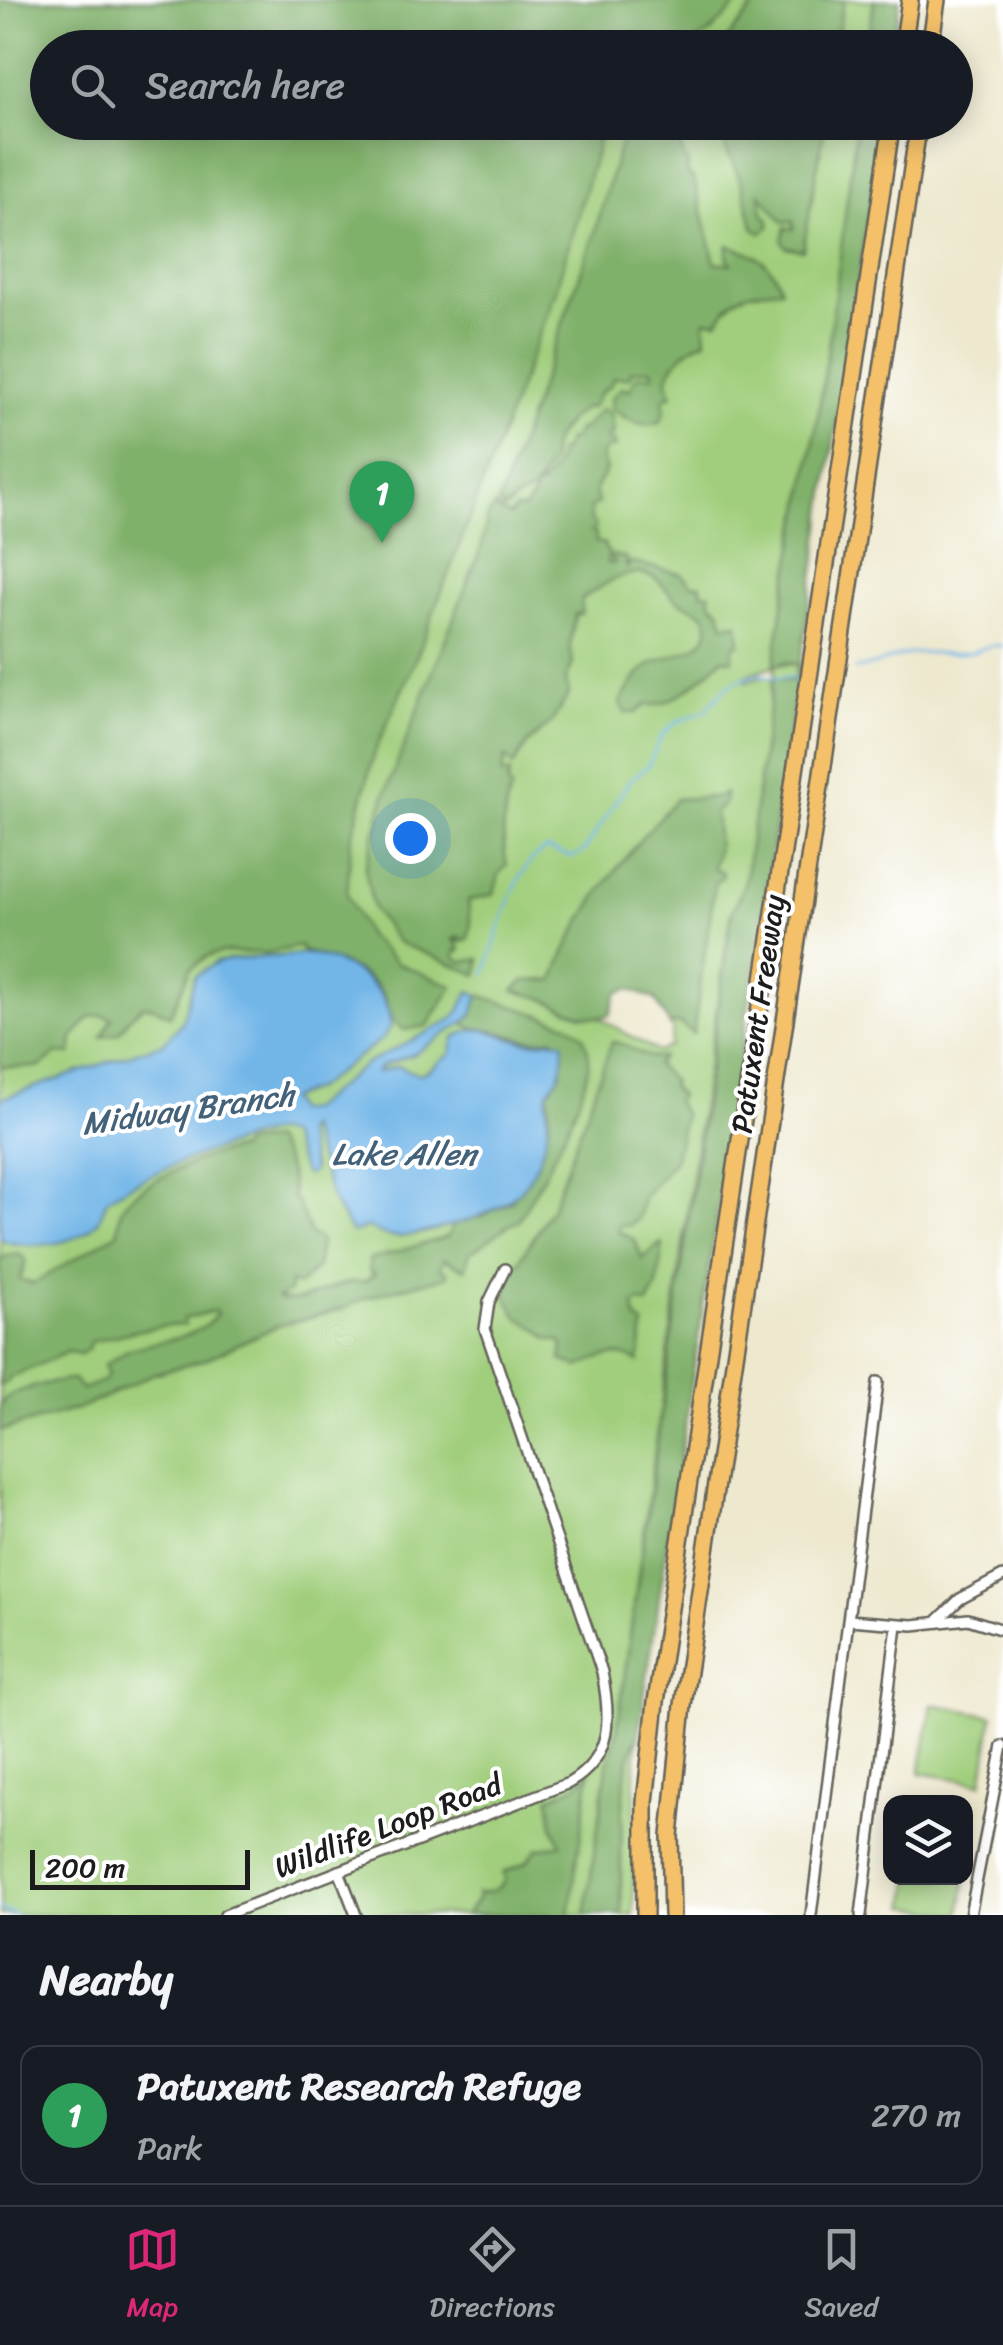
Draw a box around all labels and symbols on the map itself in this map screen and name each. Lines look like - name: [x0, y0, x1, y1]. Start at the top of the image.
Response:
- pin: 1: [350, 460, 414, 543]
- your location: [385, 813, 436, 864]
- street label: Patuxent Freeway: [715, 891, 802, 1137]
- water label: Midway Branch: [78, 1066, 301, 1153]
- water label: Lake Allen: [332, 1126, 480, 1183]
- street label: Wildlife Loop Road: [266, 1757, 512, 1894]
- scale bar: [30, 1845, 250, 1890]

